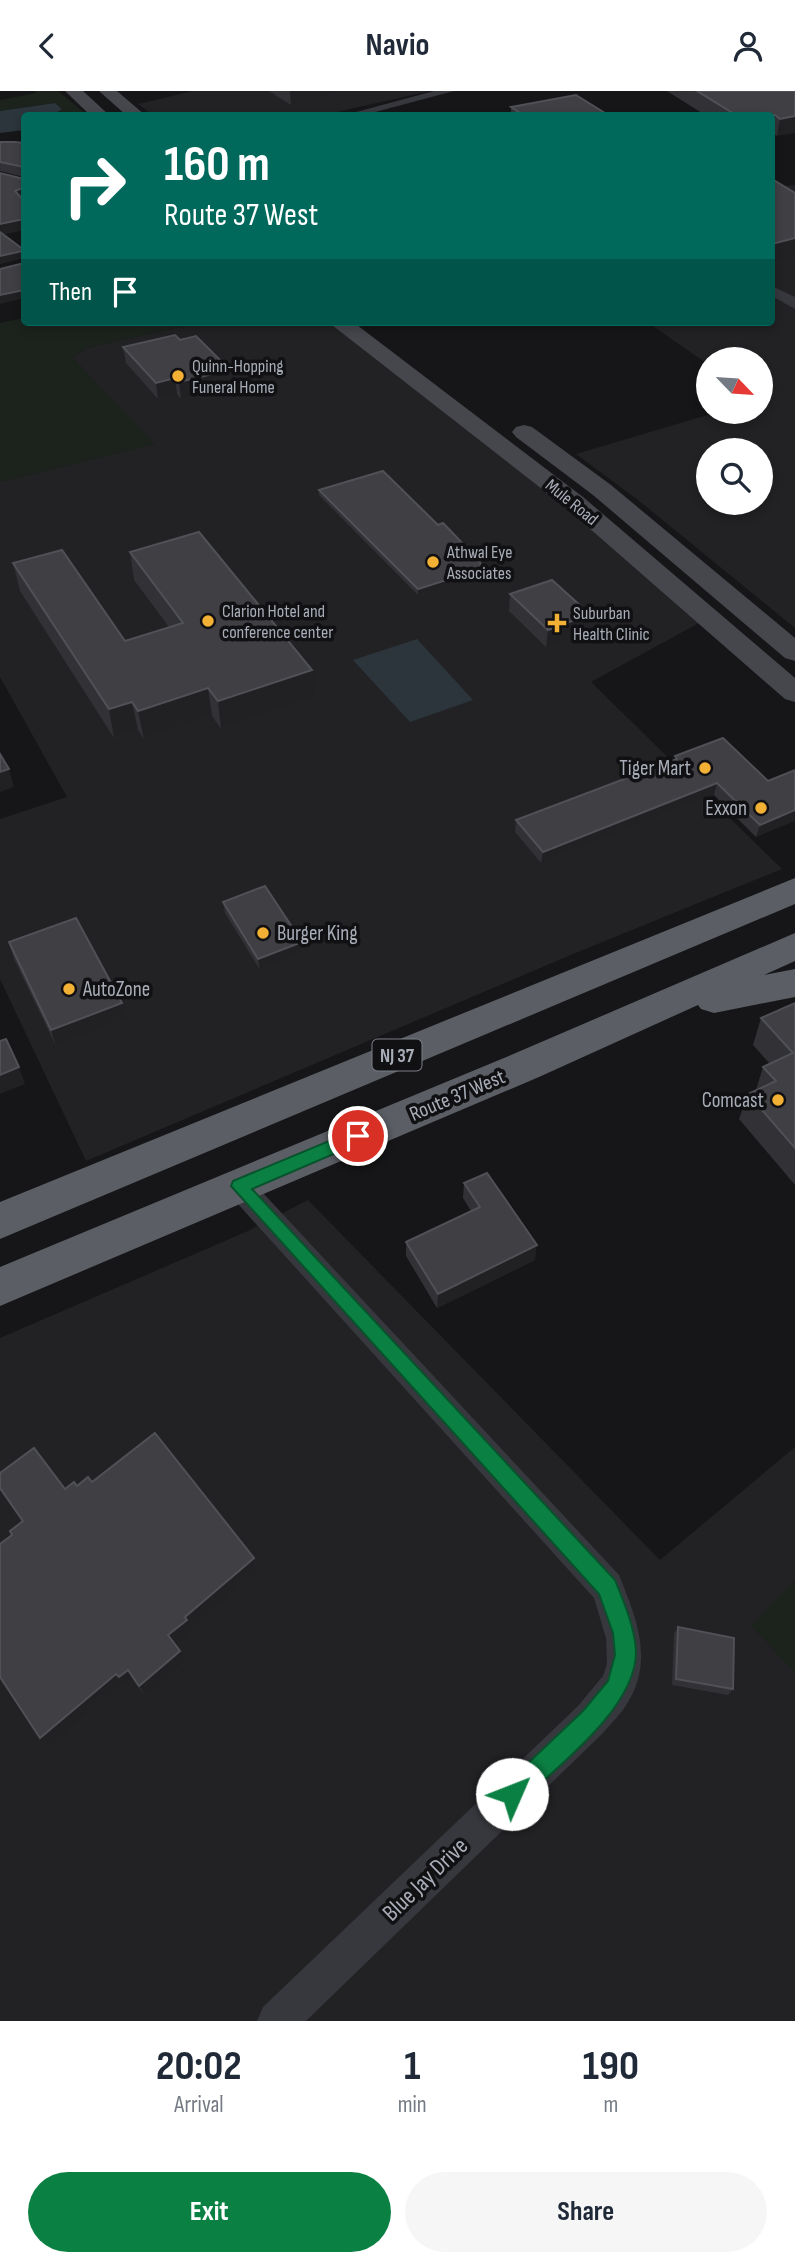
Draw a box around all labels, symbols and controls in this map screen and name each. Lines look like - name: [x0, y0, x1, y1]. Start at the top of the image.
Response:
- text: Navio: [366, 26, 429, 65]
- icon: back: [28, 27, 66, 65]
- icon: person: [729, 27, 767, 65]
- text: 160 m: [164, 136, 270, 195]
- icon: right: [49, 140, 140, 231]
- text: Route 37 West: [164, 196, 318, 235]
- icon: arrive: [106, 273, 144, 311]
- text: Then: [49, 277, 92, 308]
- north arrow: [696, 347, 774, 423]
- map controls: [696, 347, 773, 515]
- place label: Quinn-Hopping Funeral Home: [192, 356, 284, 398]
- marker: Quinn-Hopping Funeral Home: [170, 368, 186, 384]
- button: search: [696, 438, 773, 515]
- street label: Mule Road: [541, 475, 602, 530]
- place label: Athwal Eye Associates: [446, 542, 512, 584]
- marker: Athwal Eye Associates: [425, 554, 441, 570]
- place label: Clarion Hotel and conference center: [222, 601, 333, 643]
- place label: Suburban Health Clinic: [573, 603, 650, 645]
- marker: Clarion Hotel and conference center: [200, 613, 216, 629]
- marker: Suburban Health Clinic: [547, 613, 567, 633]
- place label: Tiger Mart: [619, 756, 691, 781]
- marker: Tiger Mart: [697, 760, 713, 776]
- place label: Exxon: [705, 796, 747, 821]
- marker: Exxon: [753, 800, 769, 816]
- place label: Burger King: [277, 921, 358, 946]
- marker: Burger King: [255, 925, 271, 941]
- place label: AutoZone: [82, 977, 150, 1002]
- marker: AutoZone: [61, 981, 77, 997]
- road number: NJ 37: [372, 1039, 422, 1071]
- street label: Route 37 West: [406, 1064, 509, 1127]
- place label: Comcast: [702, 1088, 764, 1113]
- marker: Comcast: [770, 1092, 786, 1108]
- pin: [328, 1106, 388, 1166]
- icon: arrive: [339, 1117, 377, 1155]
- position arrow: [475, 1757, 549, 1831]
- street label: Blue Jay Drive: [377, 1832, 474, 1927]
- text: 20:02: [156, 2041, 242, 2092]
- text: 1: [404, 2041, 420, 2092]
- text: 190: [583, 2041, 639, 2092]
- text: Arrival: [174, 2091, 224, 2119]
- text: min: [398, 2091, 427, 2119]
- text: m: [603, 2091, 618, 2119]
- button: Exit: [28, 2172, 391, 2252]
- button: Share: [405, 2172, 767, 2252]

